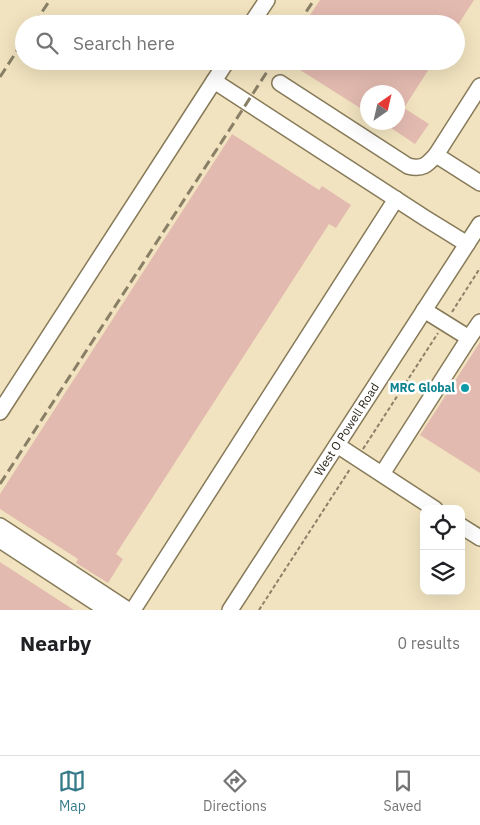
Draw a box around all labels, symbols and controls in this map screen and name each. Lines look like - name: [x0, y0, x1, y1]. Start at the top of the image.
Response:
- search box: [15, 15, 465, 70]
- icon: search: [33, 29, 61, 57]
- text: Search here: [73, 31, 175, 55]
- north arrow: [360, 85, 405, 130]
- street label: West O Powell Road: [311, 380, 382, 479]
- place label: MRC Global: [390, 380, 455, 395]
- marker: MRC Global: [459, 382, 471, 394]
- map controls: [420, 505, 465, 595]
- button: locate: [420, 505, 465, 550]
- button: layers: [420, 550, 465, 595]
- text: Nearby: [20, 629, 91, 657]
- text: 0 results: [397, 633, 460, 653]
- tab: Map: [58, 767, 86, 815]
- tab: Directions: [203, 767, 267, 815]
- tab: Saved: [384, 767, 422, 815]

